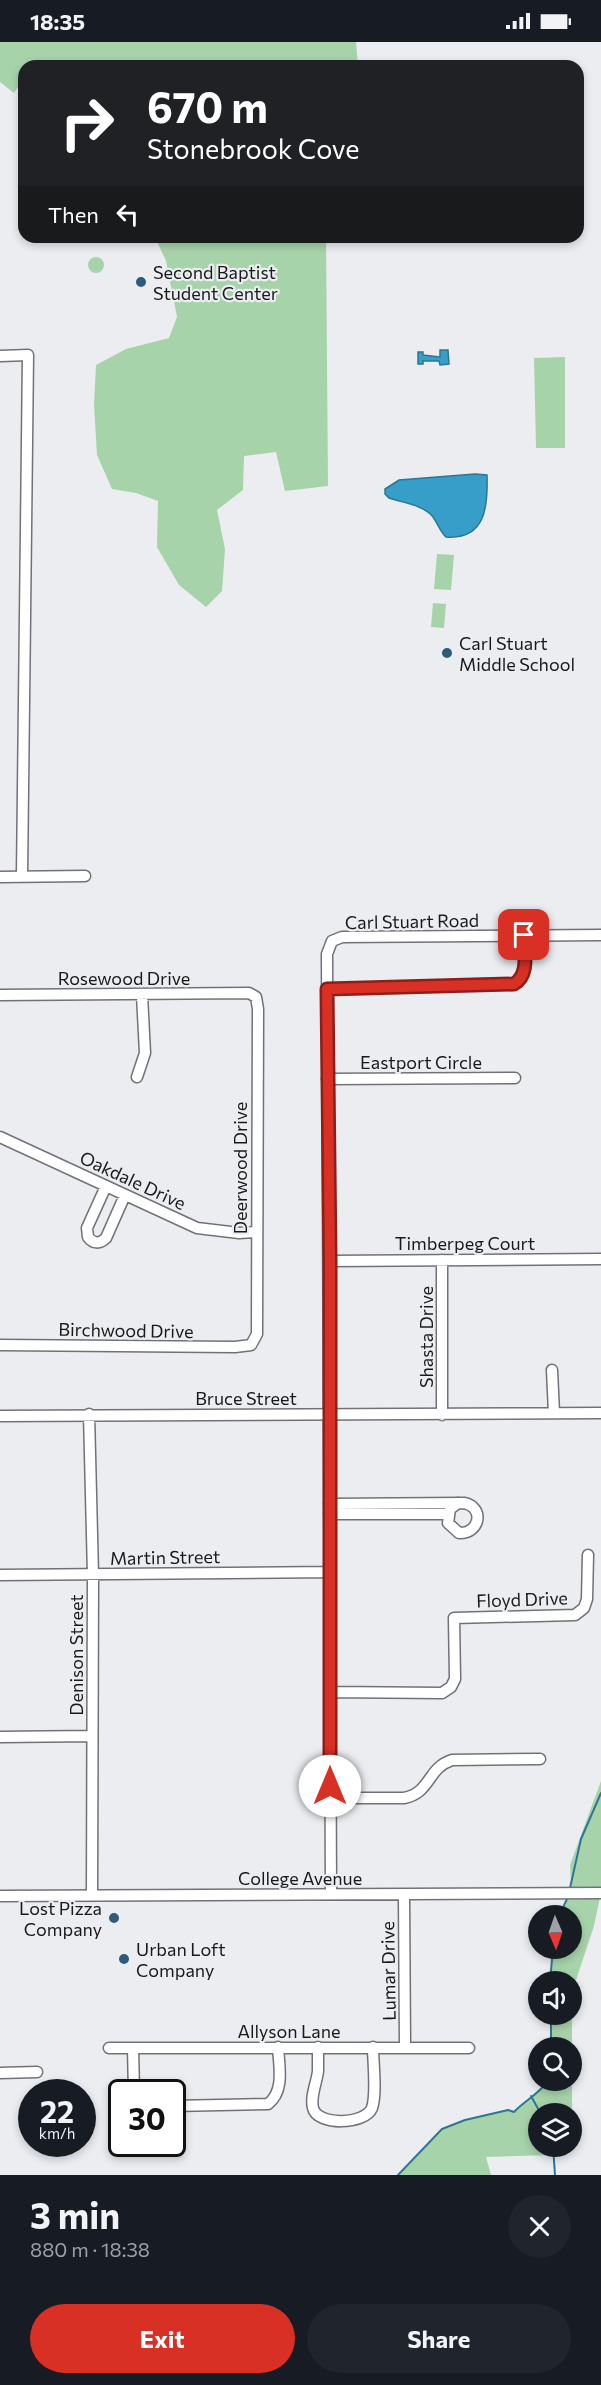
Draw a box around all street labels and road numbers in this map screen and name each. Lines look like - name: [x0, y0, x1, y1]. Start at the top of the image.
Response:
- street label: Carl Stuart Road: [345, 909, 479, 933]
- street label: Rosewood Drive: [58, 967, 190, 989]
- street label: Eastport Circle: [360, 1051, 482, 1073]
- street label: Deerwood Drive: [229, 1102, 251, 1234]
- street label: Oakdale Drive: [77, 1146, 189, 1214]
- street label: Timberpeg Court: [395, 1232, 535, 1254]
- street label: Shasta Drive: [415, 1286, 437, 1388]
- street label: Birchwood Drive: [58, 1318, 194, 1342]
- street label: Bruce Street: [195, 1387, 297, 1409]
- street label: Martin Street: [110, 1545, 220, 1569]
- street label: Floyd Drive: [476, 1586, 568, 1612]
- street label: Denison Street: [65, 1594, 87, 1716]
- street label: College Avenue: [238, 1867, 362, 1889]
- street label: Lumar Drive: [376, 1921, 400, 2021]
- street label: Allyson Lane: [237, 2020, 341, 2042]

